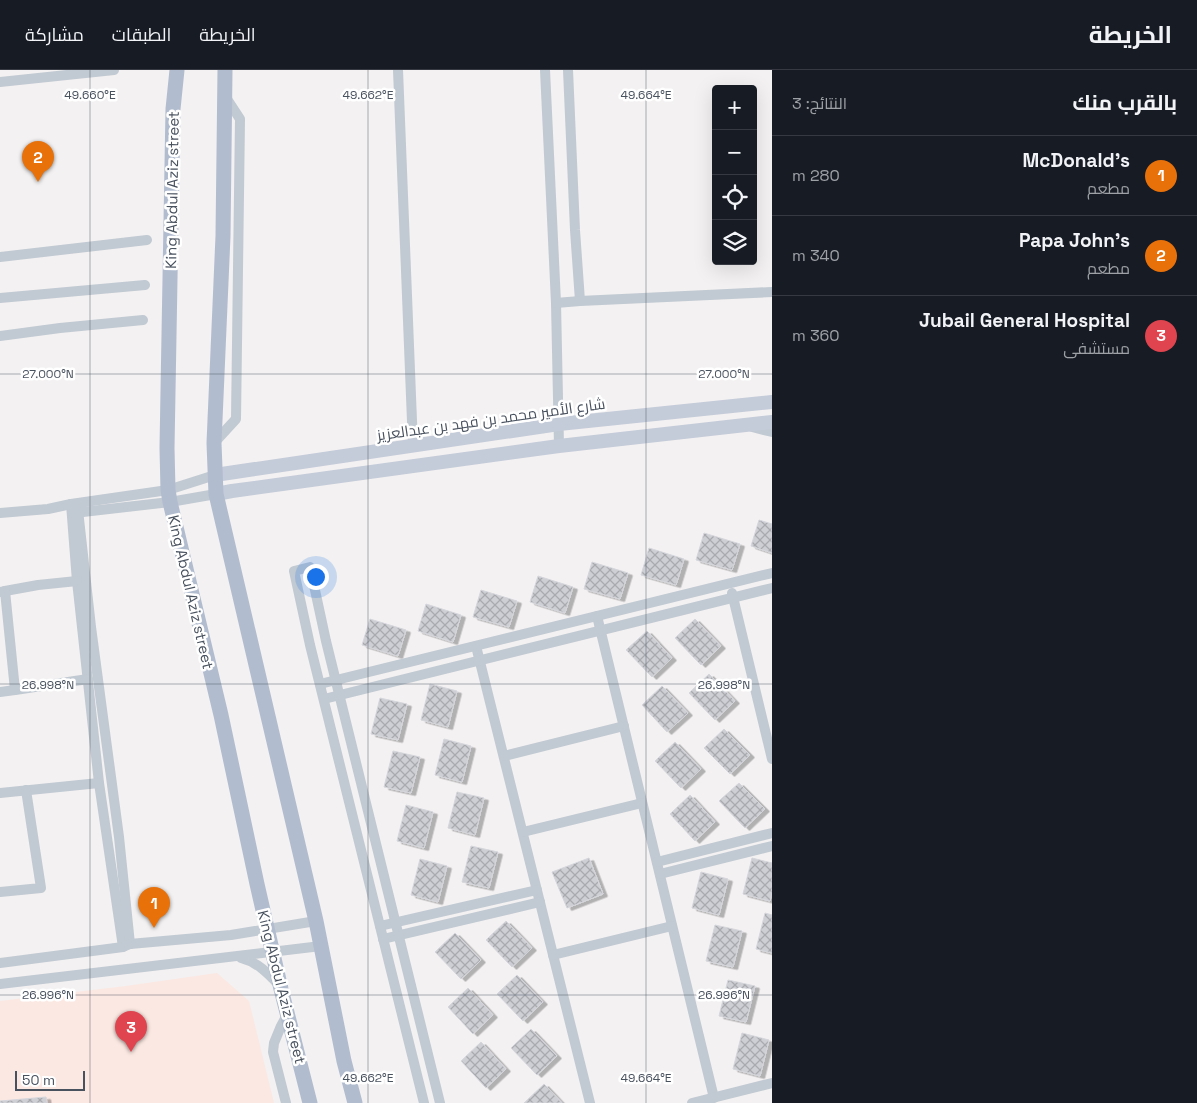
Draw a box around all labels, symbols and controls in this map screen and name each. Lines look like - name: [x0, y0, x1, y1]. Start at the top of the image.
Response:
- text: الخريطة: [1089, 19, 1172, 50]
- text: مشاركة: [25, 23, 84, 46]
- text: الطبقات: [112, 23, 171, 46]
- text: الخريطة: [199, 23, 256, 46]
- map controls: [712, 85, 757, 265]
- button: +: [712, 85, 757, 130]
- text: 49.660°E: [64, 87, 116, 103]
- text: 49.662°E: [343, 87, 394, 103]
- text: 49.664°E: [620, 87, 672, 103]
- text: بالقرب منك: [1073, 89, 1177, 116]
- text: النتائج: 3: [792, 93, 847, 114]
- street label: King Abdul Aziz street: [161, 111, 183, 269]
- button: −: [712, 130, 757, 175]
- pin: 2: [22, 141, 54, 182]
- text: McDonald's: [1023, 148, 1130, 173]
- text: 280 m: [792, 165, 840, 186]
- text: 1: [1157, 165, 1165, 186]
- button: locate: [712, 175, 757, 220]
- text: مطعم: [1087, 178, 1130, 199]
- button: layers: [712, 220, 757, 265]
- text: Papa John's: [1019, 228, 1130, 253]
- text: 340 m: [792, 245, 840, 266]
- text: 2: [1156, 245, 1166, 266]
- text: مطعم: [1087, 258, 1130, 279]
- text: Jubail General Hospital: [919, 308, 1130, 333]
- text: 360 m: [792, 325, 840, 346]
- text: 3: [1156, 325, 1166, 346]
- text: مستشفى: [1063, 338, 1130, 359]
- text: 27.000°N: [22, 366, 74, 382]
- text: 27.000°N: [698, 366, 750, 382]
- street label: شارع الأمير محمد بن فهد بن عبدالعزيز: [375, 394, 607, 447]
- street label: King Abdul Aziz street: [164, 513, 218, 671]
- your location: [303, 564, 329, 590]
- text: 26.998°N: [22, 677, 74, 693]
- text: 26.998°N: [698, 677, 750, 693]
- pin: 1: [138, 887, 170, 928]
- street label: King Abdul Aziz street: [254, 908, 310, 1066]
- text: 26.996°N: [22, 987, 74, 1003]
- text: 26.996°N: [698, 987, 750, 1003]
- pin: 3: [115, 1011, 147, 1052]
- scale bar: [15, 1068, 85, 1091]
- text: 49.662°E: [343, 1070, 394, 1086]
- text: 49.664°E: [620, 1070, 672, 1086]
- text: 50 m: [22, 1071, 55, 1089]

